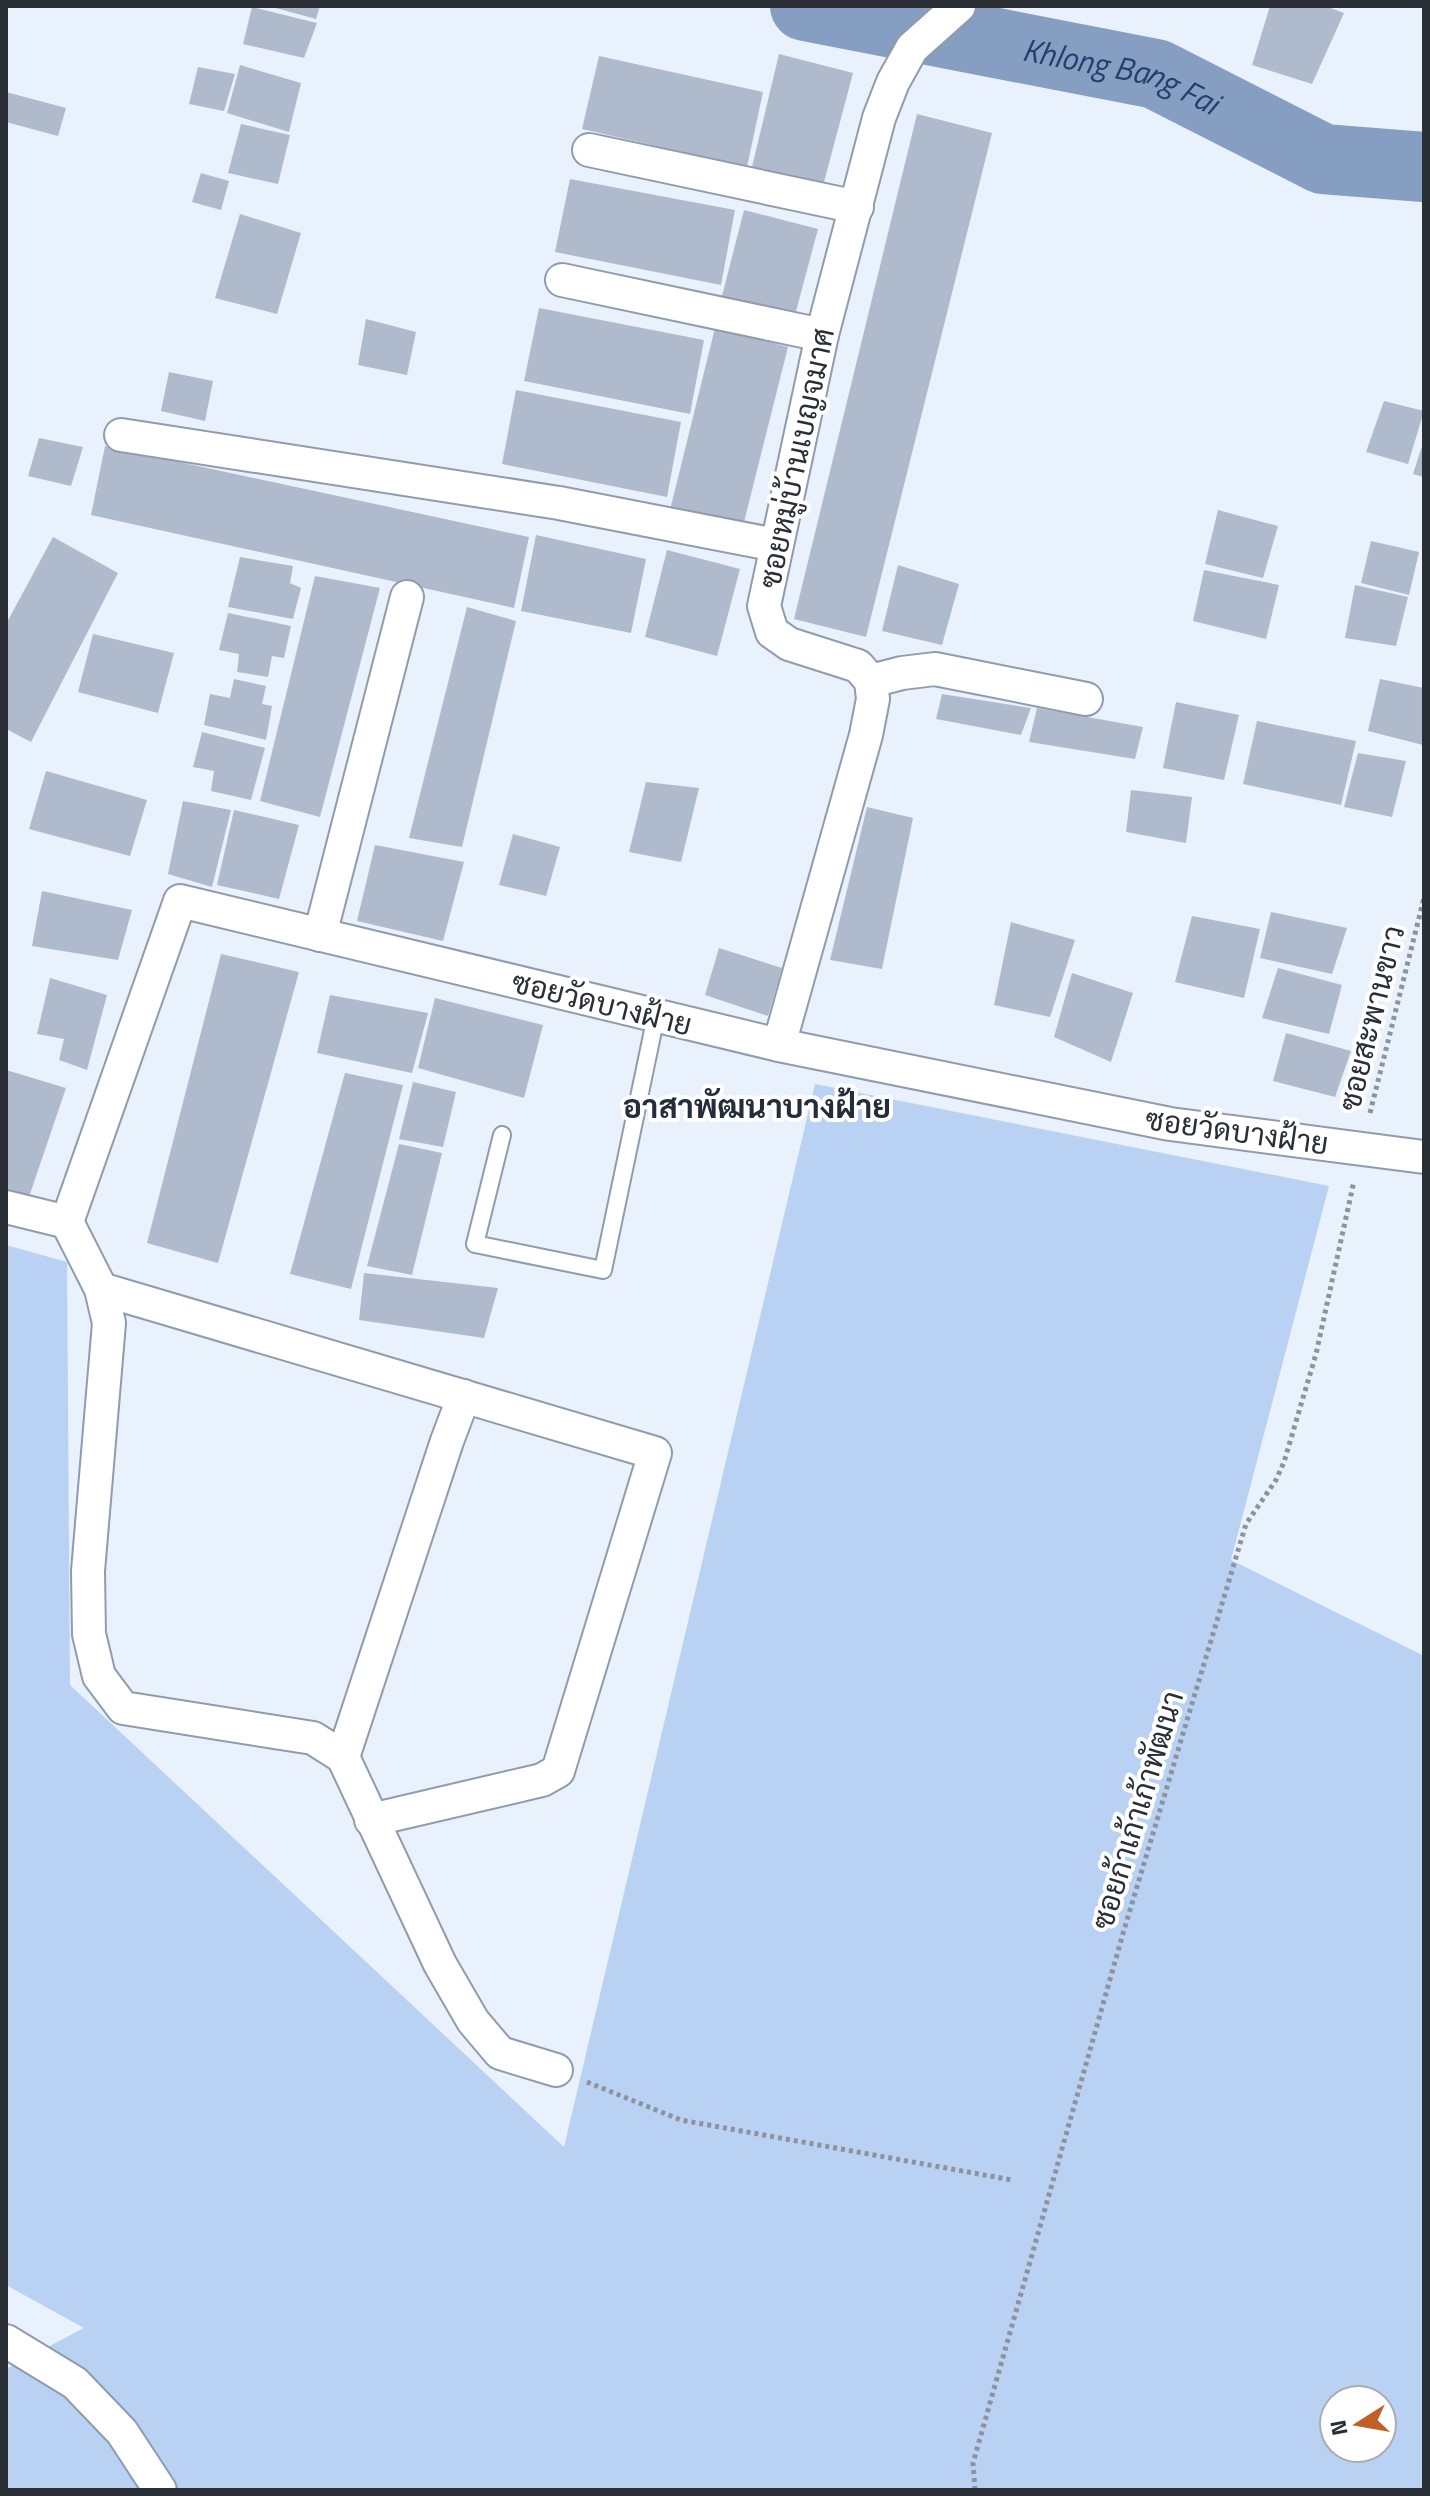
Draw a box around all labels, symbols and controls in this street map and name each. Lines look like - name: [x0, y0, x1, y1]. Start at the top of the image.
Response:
- water label: Khlong Bang Fai: [1019, 25, 1231, 128]
- street label: ซอยหมู่บ้านเบญจมาศ: [746, 324, 846, 592]
- street label: ซอยสะพานขาว: [1326, 920, 1416, 1116]
- street label: ซอยวัดบางฝ้าย: [507, 958, 697, 1048]
- district label: อาสาพัฒนาบางฝ้าย: [623, 1082, 891, 1130]
- street label: ซอยวัดบางฝ้าย: [1143, 1095, 1331, 1167]
- street label: ซอยก้าเก้าเก้าพัฒนา: [1079, 1685, 1195, 1935]
- north arrow: [1318, 2384, 1398, 2464]
- text: N: [1320, 2417, 1357, 2439]

